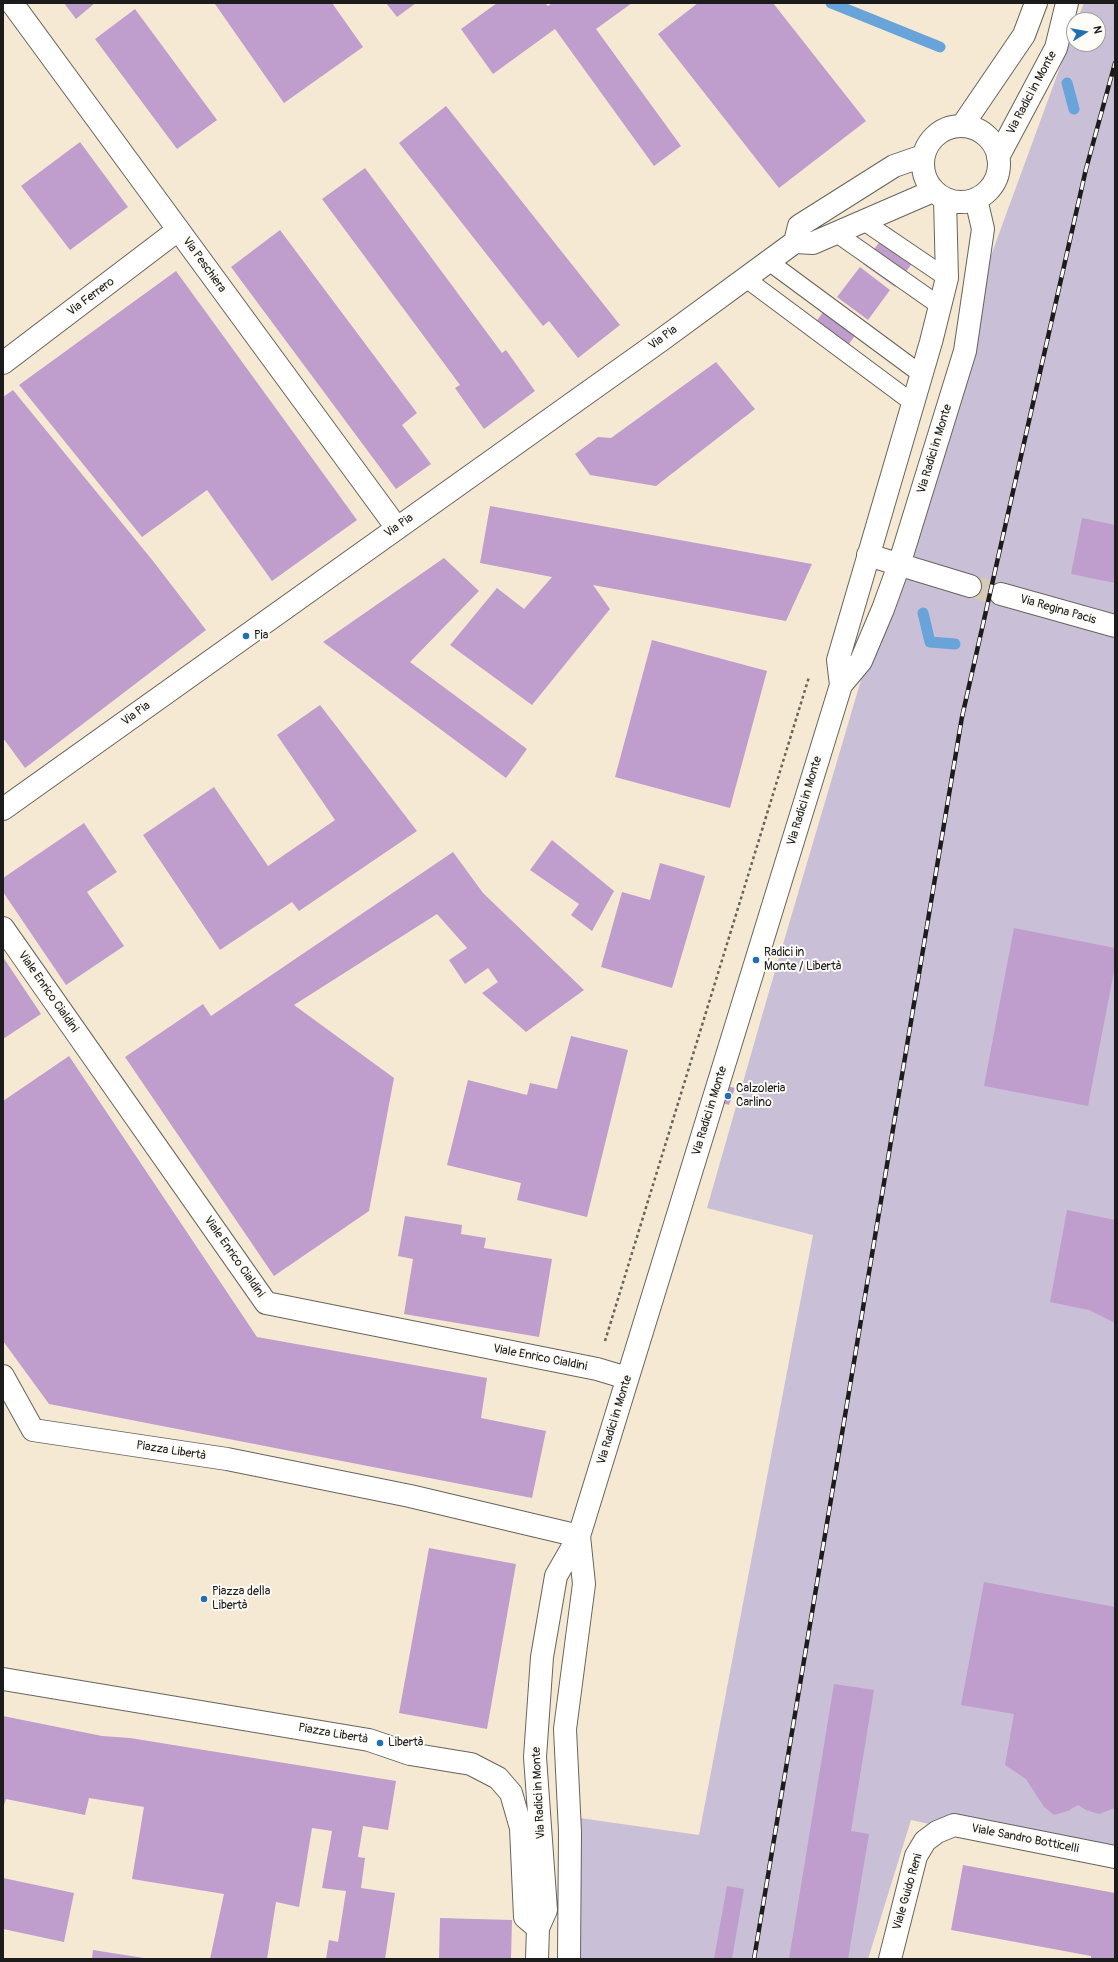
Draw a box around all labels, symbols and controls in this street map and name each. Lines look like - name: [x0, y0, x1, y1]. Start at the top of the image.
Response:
- north arrow: [1066, 12, 1106, 52]
- text: N: [1090, 25, 1104, 35]
- street label: Via Radici in Monte: [1004, 49, 1060, 137]
- street label: Via Peschiera: [179, 234, 229, 296]
- street label: Via Ferrero: [65, 275, 117, 319]
- street label: Via Pia: [646, 323, 680, 353]
- street label: Via Radici in Monte: [915, 403, 955, 495]
- street label: Via Pia: [382, 511, 416, 541]
- street label: Via Regina Pacis: [1018, 592, 1098, 628]
- place label: Pia: [254, 629, 268, 643]
- marker: Pia: [241, 631, 251, 641]
- street label: Via Pia: [119, 699, 153, 729]
- street label: Via Radici in Monte: [785, 755, 825, 847]
- place label: Radici in Monte / Libertà: [764, 946, 841, 974]
- street label: Viale Enrico Cialdini: [15, 949, 81, 1035]
- marker: Radici in Monte / Libertà: [751, 955, 761, 965]
- street label: Via Radici in Monte: [690, 1065, 730, 1157]
- place label: Calzoleria Carlino: [736, 1082, 785, 1110]
- marker: Calzoleria Carlino: [723, 1091, 733, 1101]
- street label: Viale Enrico Cialdini: [201, 1214, 267, 1300]
- street label: Viale Enrico Cialdini: [492, 1342, 588, 1374]
- street label: Via Radici in Monte: [595, 1374, 635, 1466]
- street label: Piazza Libertà: [135, 1438, 207, 1464]
- place label: Piazza della Libertà: [212, 1585, 270, 1613]
- marker: Piazza della Libertà: [199, 1594, 209, 1604]
- street label: Piazza Libertà: [297, 1721, 369, 1747]
- place label: Libertà: [388, 1736, 423, 1750]
- marker: Libertà: [375, 1738, 385, 1748]
- street label: Via Radici in Monte: [529, 1746, 549, 1840]
- street label: Viale Sandro Botticelli: [970, 1822, 1080, 1856]
- street label: Viale Guido Reni: [890, 1852, 926, 1932]

